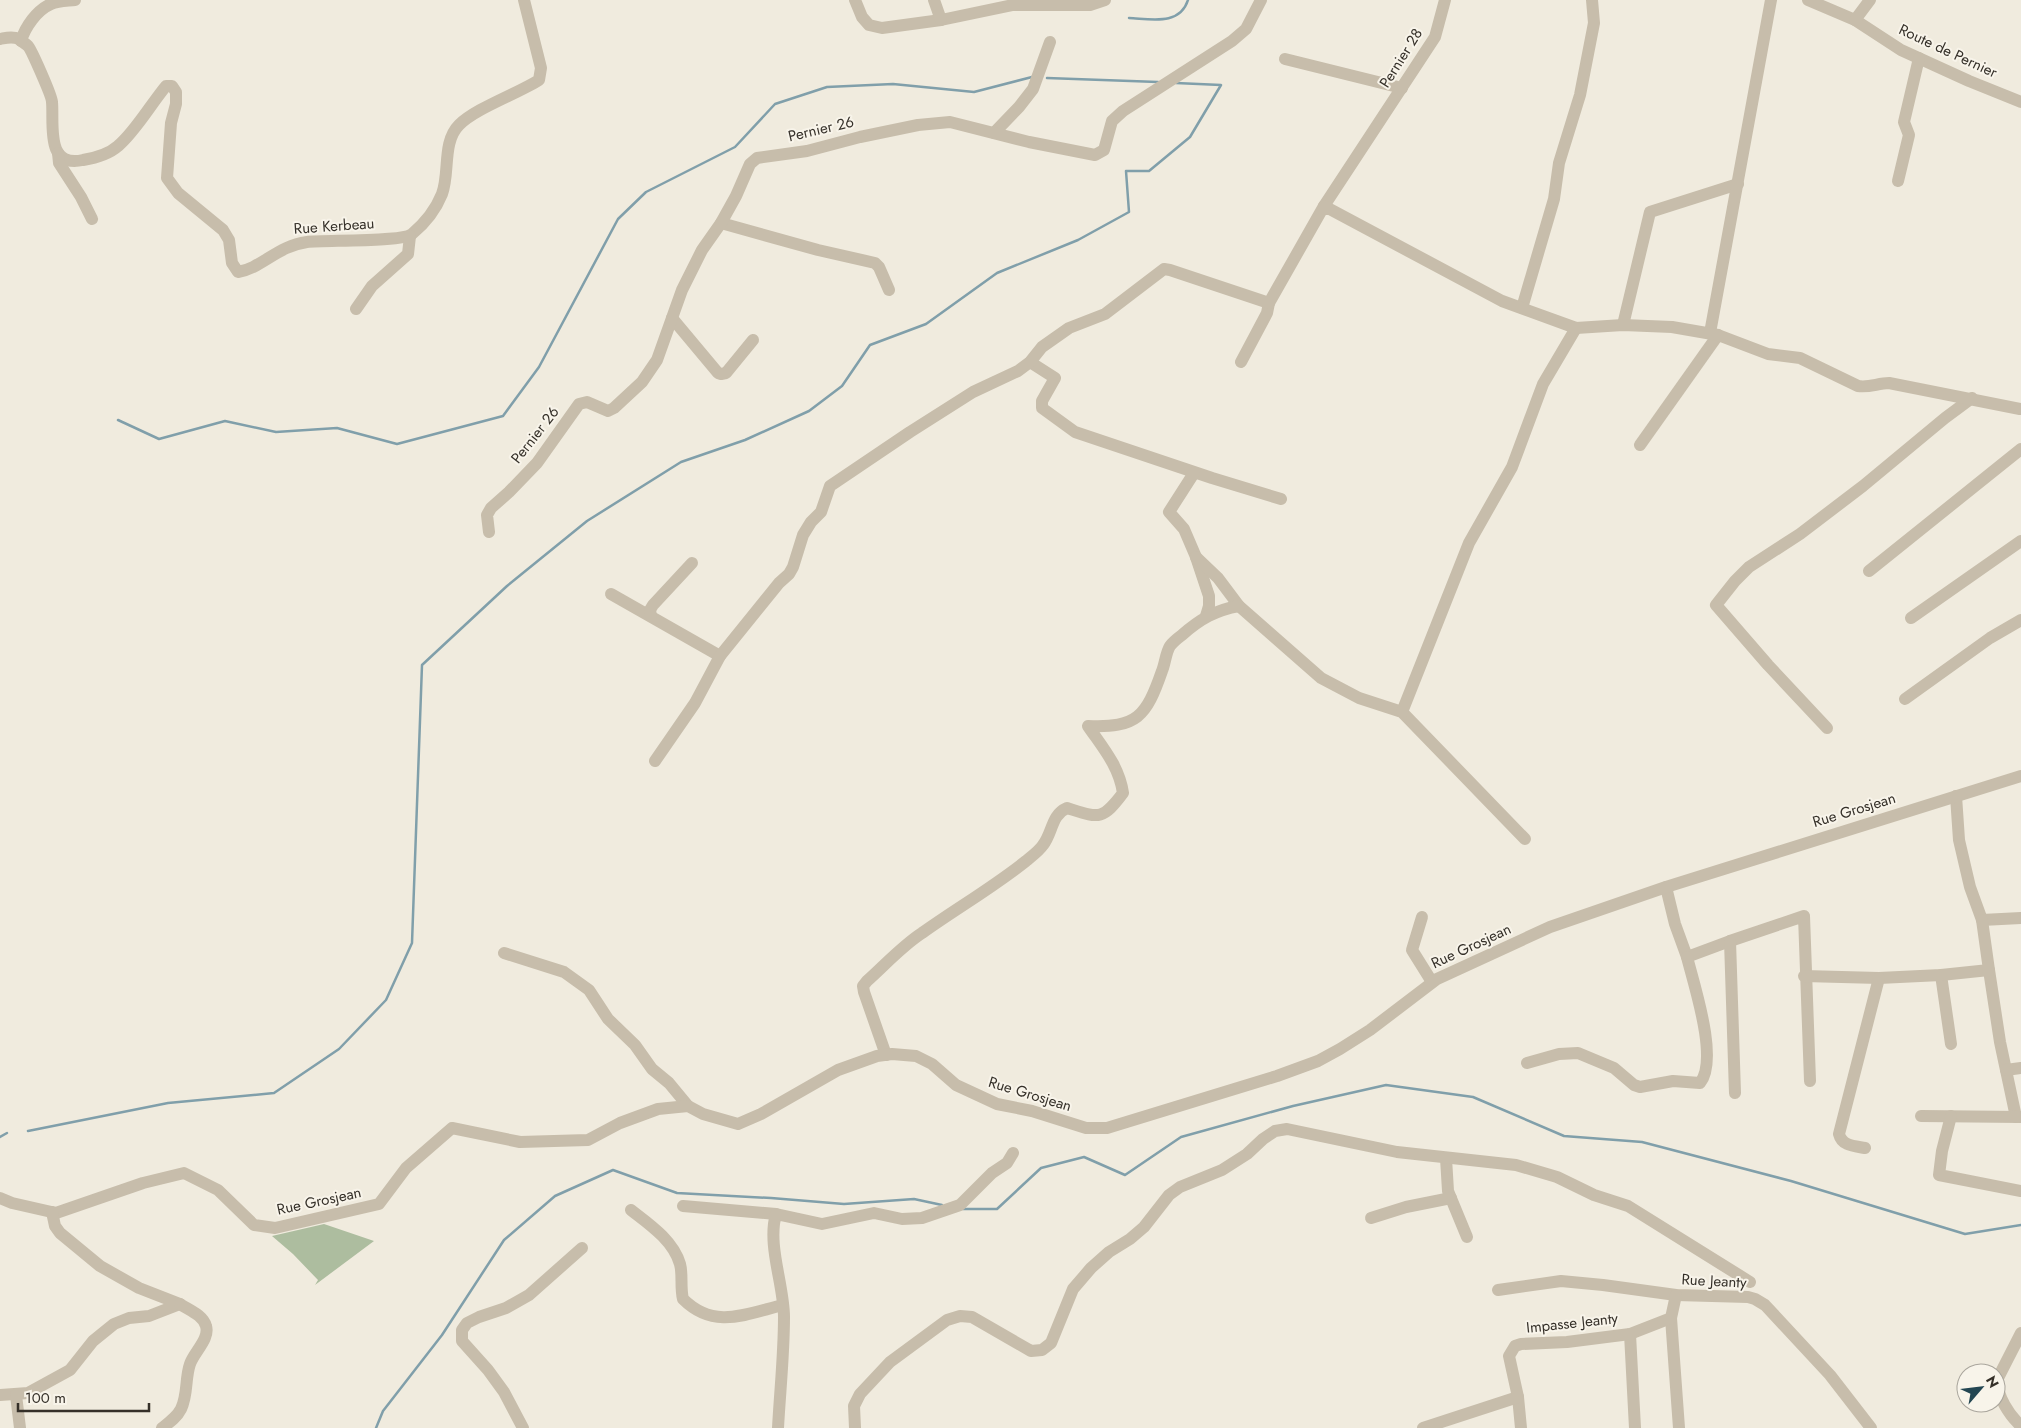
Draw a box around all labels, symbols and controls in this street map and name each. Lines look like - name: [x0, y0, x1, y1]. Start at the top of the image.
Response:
- street label: Route de Pernier: [1895, 19, 2002, 84]
- street label: Pernier 28: [1374, 24, 1428, 92]
- street label: Pernier 26: [786, 111, 856, 147]
- street label: Rue Kerbeau: [293, 212, 375, 240]
- street label: Pernier 26: [506, 402, 564, 468]
- street label: Rue Grosjean: [1810, 787, 1898, 833]
- street label: Rue Grosjean: [1427, 918, 1515, 974]
- street label: Rue Grosjean: [986, 1071, 1074, 1117]
- street label: Rue Grosjean: [275, 1181, 363, 1221]
- street label: Rue Jeanty: [1681, 1268, 1747, 1294]
- street label: Impasse Jeanty: [1525, 1307, 1619, 1339]
- north arrow: [1956, 1363, 2006, 1413]
- text: N: [1981, 1372, 2004, 1392]
- scale bar: [18, 1380, 149, 1412]
- text: 100 m: [25, 1387, 66, 1409]

